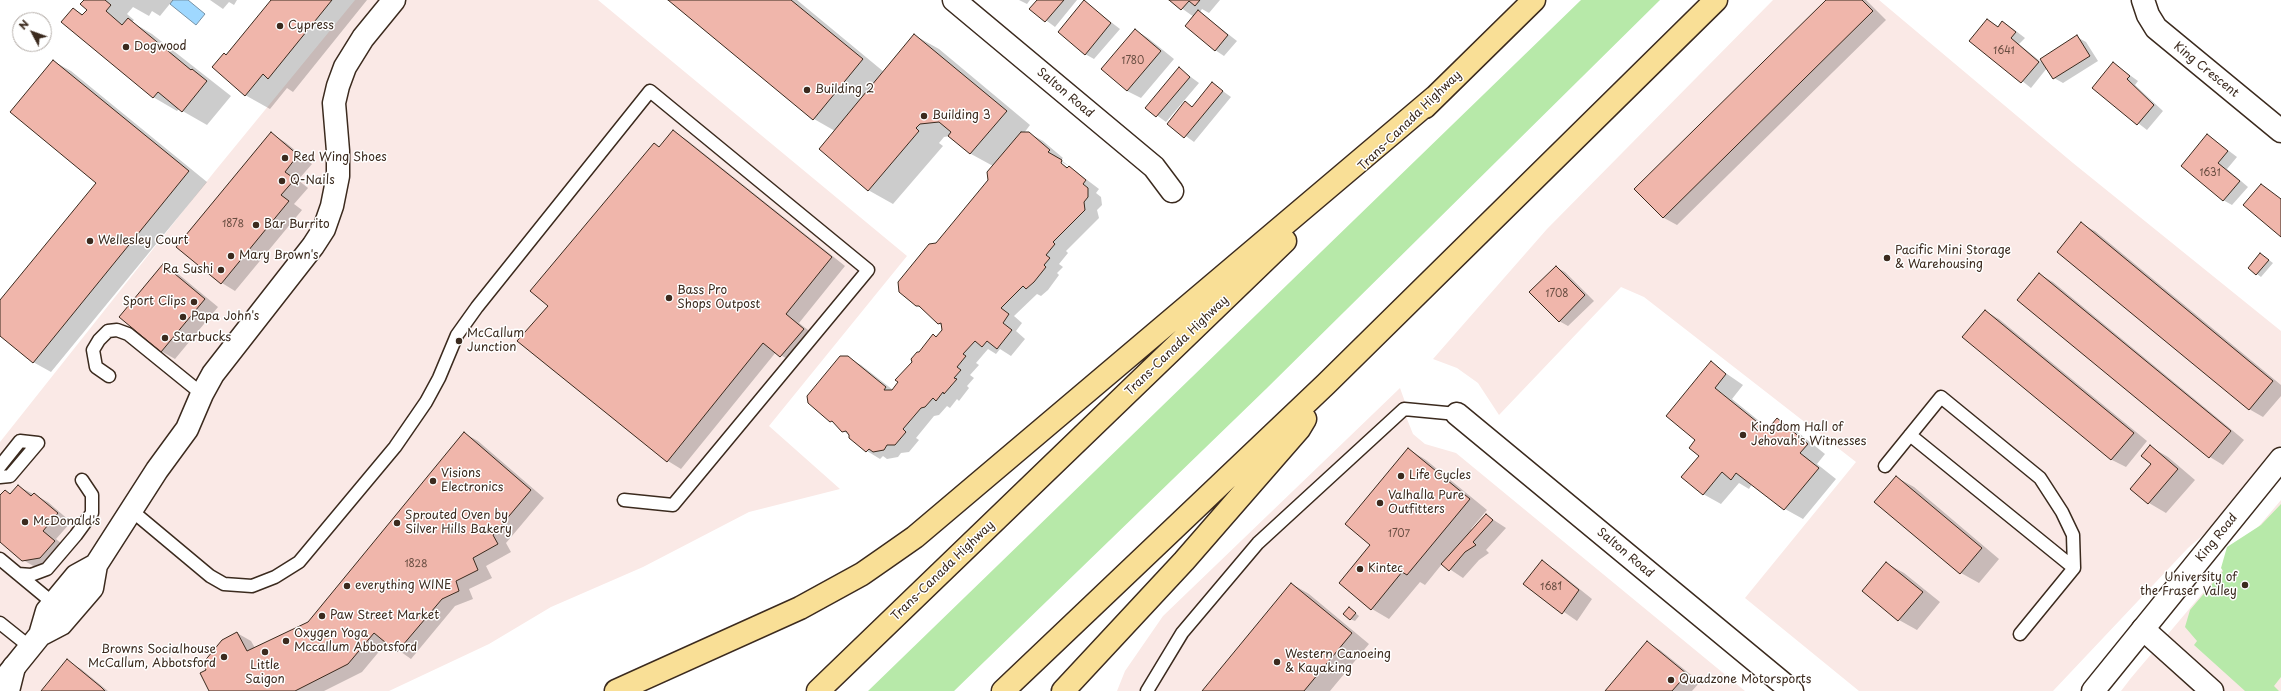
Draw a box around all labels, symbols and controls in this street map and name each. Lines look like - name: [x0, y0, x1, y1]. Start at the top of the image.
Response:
- north arrow: [12, 12, 52, 52]
- text: N: [14, 16, 33, 33]
- place label: Cypress: [288, 19, 334, 33]
- marker: Cypress: [275, 21, 285, 31]
- street label: King Crescent: [2171, 39, 2241, 101]
- place label: Dogwood: [134, 40, 187, 54]
- marker: Dogwood: [121, 42, 131, 52]
- house number: 1641: [1993, 45, 2015, 57]
- house number: 1780: [1122, 55, 1144, 67]
- street label: Salton Road: [1034, 65, 1096, 121]
- street label: Trans-Canada Highway: [1355, 68, 1465, 174]
- place label: Building 2: [815, 83, 874, 97]
- marker: Building 2: [802, 85, 812, 95]
- place label: Building 3: [932, 109, 991, 123]
- marker: Building 3: [919, 111, 929, 121]
- place label: Red Wing Shoes: [293, 151, 387, 165]
- marker: Red Wing Shoes: [280, 153, 290, 163]
- house number: 1631: [2199, 167, 2221, 179]
- place label: Q-Nails: [290, 174, 335, 188]
- marker: Q-Nails: [277, 176, 287, 186]
- house number: 1878: [222, 218, 244, 230]
- place label: Bar Burrito: [264, 218, 330, 232]
- marker: Bar Burrito: [251, 220, 261, 230]
- place label: Wellesley Court: [98, 234, 188, 248]
- marker: Wellesley Court: [85, 236, 95, 246]
- place label: Pacific Mini Storage & Warehousing: [1895, 244, 2011, 272]
- place label: Mary Brown's: [239, 249, 318, 263]
- marker: Mary Brown's: [226, 251, 236, 261]
- marker: Pacific Mini Storage & Warehousing: [1882, 253, 1892, 263]
- place label: Ra Sushi: [163, 263, 213, 277]
- marker: Ra Sushi: [216, 265, 226, 275]
- place label: Bass Pro Shops Outpost: [677, 284, 760, 312]
- house number: 1708: [1546, 288, 1568, 300]
- marker: Bass Pro Shops Outpost: [664, 293, 674, 303]
- street label: Trans-Canada Highway: [1122, 293, 1232, 399]
- place label: Sport Clips: [123, 295, 186, 309]
- marker: Sport Clips: [189, 297, 199, 307]
- place label: Papa John's: [191, 310, 259, 324]
- marker: Papa John's: [178, 312, 188, 322]
- place label: McCallum Junction: [467, 327, 524, 355]
- place label: Starbucks: [173, 331, 231, 345]
- marker: Starbucks: [160, 333, 170, 343]
- marker: McCallum Junction: [454, 336, 464, 346]
- place label: Kingdom Hall of Jehovah's Witnesses: [1751, 421, 1866, 449]
- marker: Kingdom Hall of Jehovah's Witnesses: [1738, 430, 1748, 440]
- place label: Visions Electronics: [441, 467, 504, 495]
- place label: Life Cycles: [1409, 469, 1471, 483]
- marker: Life Cycles: [1396, 471, 1406, 481]
- marker: Visions Electronics: [428, 476, 438, 486]
- place label: Valhalla Pure Outfitters: [1388, 489, 1464, 517]
- marker: Valhalla Pure Outfitters: [1375, 498, 1385, 508]
- place label: Sprouted Oven by Silver Hills Bakery: [405, 509, 512, 537]
- street label: King Road: [2193, 511, 2241, 565]
- place label: McDonald's: [33, 515, 100, 529]
- marker: McDonald's: [20, 517, 30, 527]
- marker: Sprouted Oven by Silver Hills Bakery: [392, 518, 402, 528]
- street label: Trans-Canada Highway: [888, 518, 998, 624]
- street label: Salton Road: [1594, 525, 1656, 581]
- house number: 1707: [1388, 528, 1410, 540]
- house number: 1828: [404, 558, 428, 570]
- place label: Kintec: [1368, 562, 1403, 576]
- marker: Kintec: [1355, 564, 1365, 574]
- place label: University of the Fraser Valley: [2140, 571, 2237, 599]
- place label: everything WINE: [355, 579, 452, 593]
- marker: University of the Fraser Valley: [2240, 580, 2250, 590]
- marker: everything WINE: [342, 581, 352, 591]
- house number: 1681: [1540, 581, 1562, 593]
- place label: Paw Street Market: [330, 609, 439, 623]
- marker: Paw Street Market: [317, 611, 327, 621]
- place label: Oxygen Yoga Mccallum Abbotsford: [294, 627, 417, 655]
- marker: Oxygen Yoga Mccallum Abbotsford: [281, 636, 291, 646]
- place label: Browns Socialhouse McCallum, Abbotsford: [88, 643, 216, 671]
- marker: Little Saigon: [260, 647, 270, 657]
- place label: Western Canoeing & Kayaking: [1285, 648, 1391, 676]
- marker: Browns Socialhouse McCallum, Abbotsford: [219, 652, 229, 662]
- marker: Western Canoeing & Kayaking: [1272, 657, 1282, 667]
- place label: Little Saigon: [245, 659, 285, 687]
- place label: Quadzone Motorsports: [1679, 673, 1811, 687]
- marker: Quadzone Motorsports: [1666, 675, 1676, 685]

